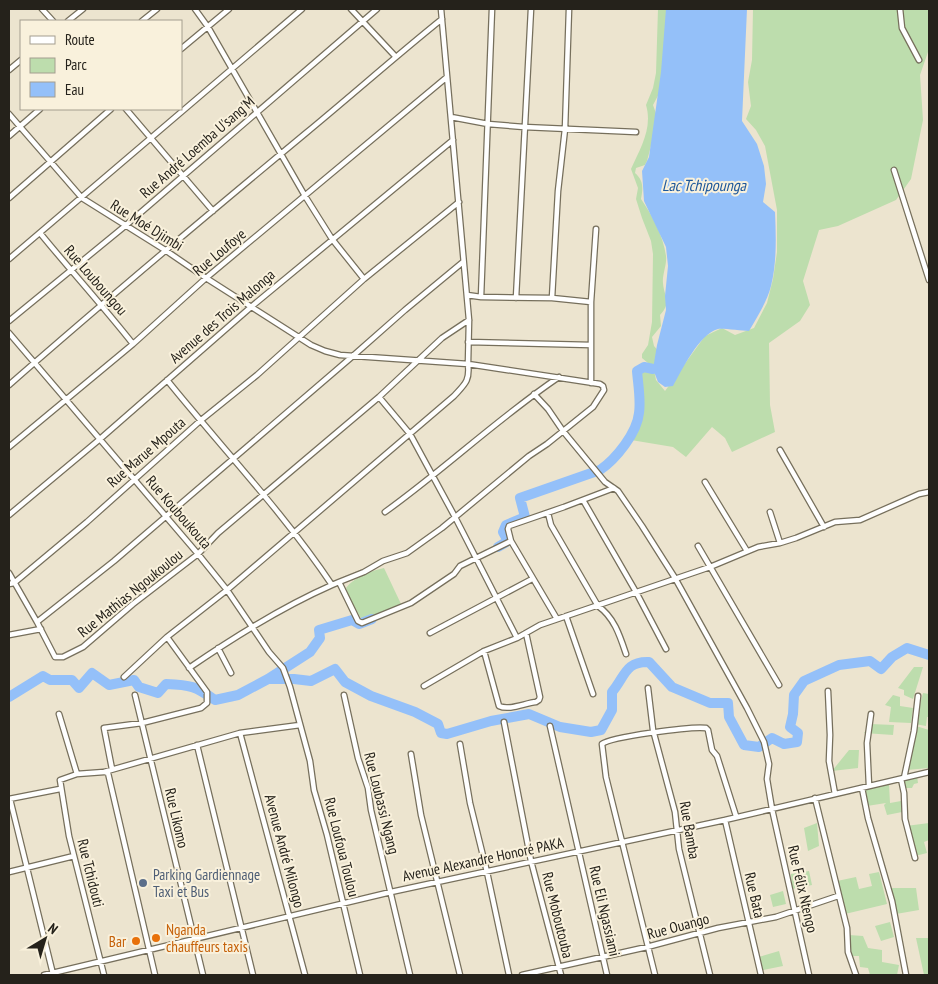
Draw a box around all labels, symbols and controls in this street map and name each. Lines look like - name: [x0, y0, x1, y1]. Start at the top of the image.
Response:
- legend: [20, 20, 182, 110]
- text: Route: [65, 30, 95, 49]
- text: Parc: [65, 55, 87, 74]
- text: Eau: [65, 80, 84, 99]
- street label: Rue André Loemba U'sang'M: [136, 92, 258, 202]
- water label: Lac Tchipounga: [662, 175, 748, 195]
- street label: Rue Moé Djimbi: [107, 195, 187, 255]
- street label: Rue Loufoye: [189, 224, 249, 280]
- street label: Rue Louboungou: [60, 241, 132, 319]
- street label: Avenue des Trois Malonga: [165, 265, 279, 367]
- street label: Rue Marue Mpouta: [103, 413, 189, 491]
- street label: Rue Kouboukouta: [142, 471, 216, 553]
- street label: Rue Mathias Ngoukoulou: [74, 545, 186, 641]
- street label: Rue Loubassi Ngang: [360, 750, 404, 856]
- street label: Rue Likomo: [161, 786, 193, 850]
- street label: Avenue André Milongo: [261, 792, 309, 910]
- street label: Rue Loufoua Toulou: [320, 795, 364, 899]
- street label: Rue Bamba: [676, 800, 704, 860]
- street label: Avenue Alexandre Honoré PAKA: [401, 832, 566, 885]
- street label: Rue Tchidouti: [73, 837, 109, 909]
- street label: Rue Félix Ntengo: [784, 843, 822, 935]
- street label: Rue Eli Ngassiami: [585, 864, 625, 958]
- place label: Parking Gardiennage Taxi et Bus: [153, 865, 260, 901]
- street label: Rue Moboutouba: [538, 870, 578, 960]
- street label: Rue Bata: [741, 870, 769, 920]
- marker: Parking Gardiennage Taxi et Bus: [137, 877, 149, 889]
- street label: Rue Ouango: [645, 909, 711, 943]
- north arrow: [20, 914, 70, 964]
- text: N: [44, 919, 62, 938]
- place label: Nganda chauffeurs taxis: [166, 920, 248, 956]
- place label: Bar: [109, 932, 127, 951]
- marker: Nganda chauffeurs taxis: [150, 932, 162, 944]
- marker: Bar: [130, 935, 142, 947]

